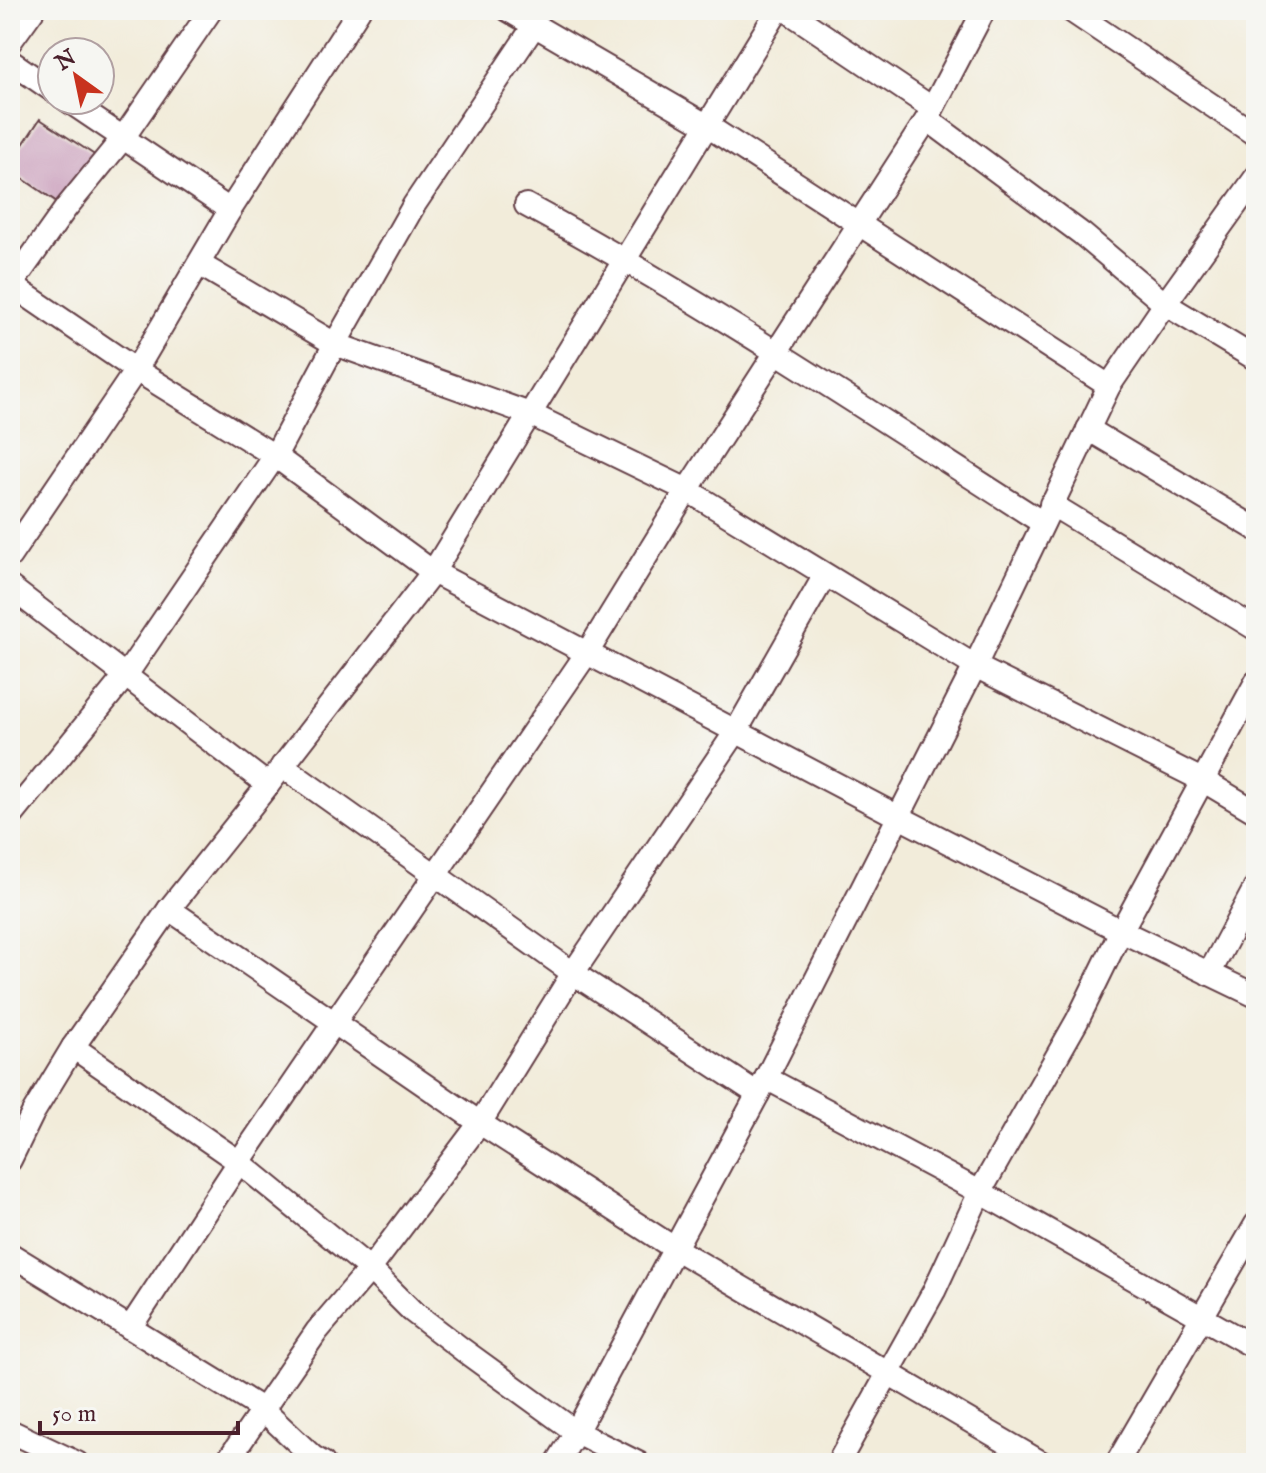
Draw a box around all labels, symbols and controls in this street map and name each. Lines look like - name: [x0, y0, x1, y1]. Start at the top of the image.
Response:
- north arrow: [36, 36, 116, 116]
- text: N: [50, 44, 82, 78]
- scale bar: [40, 1385, 238, 1435]
- text: 50 m: [52, 1399, 96, 1430]

